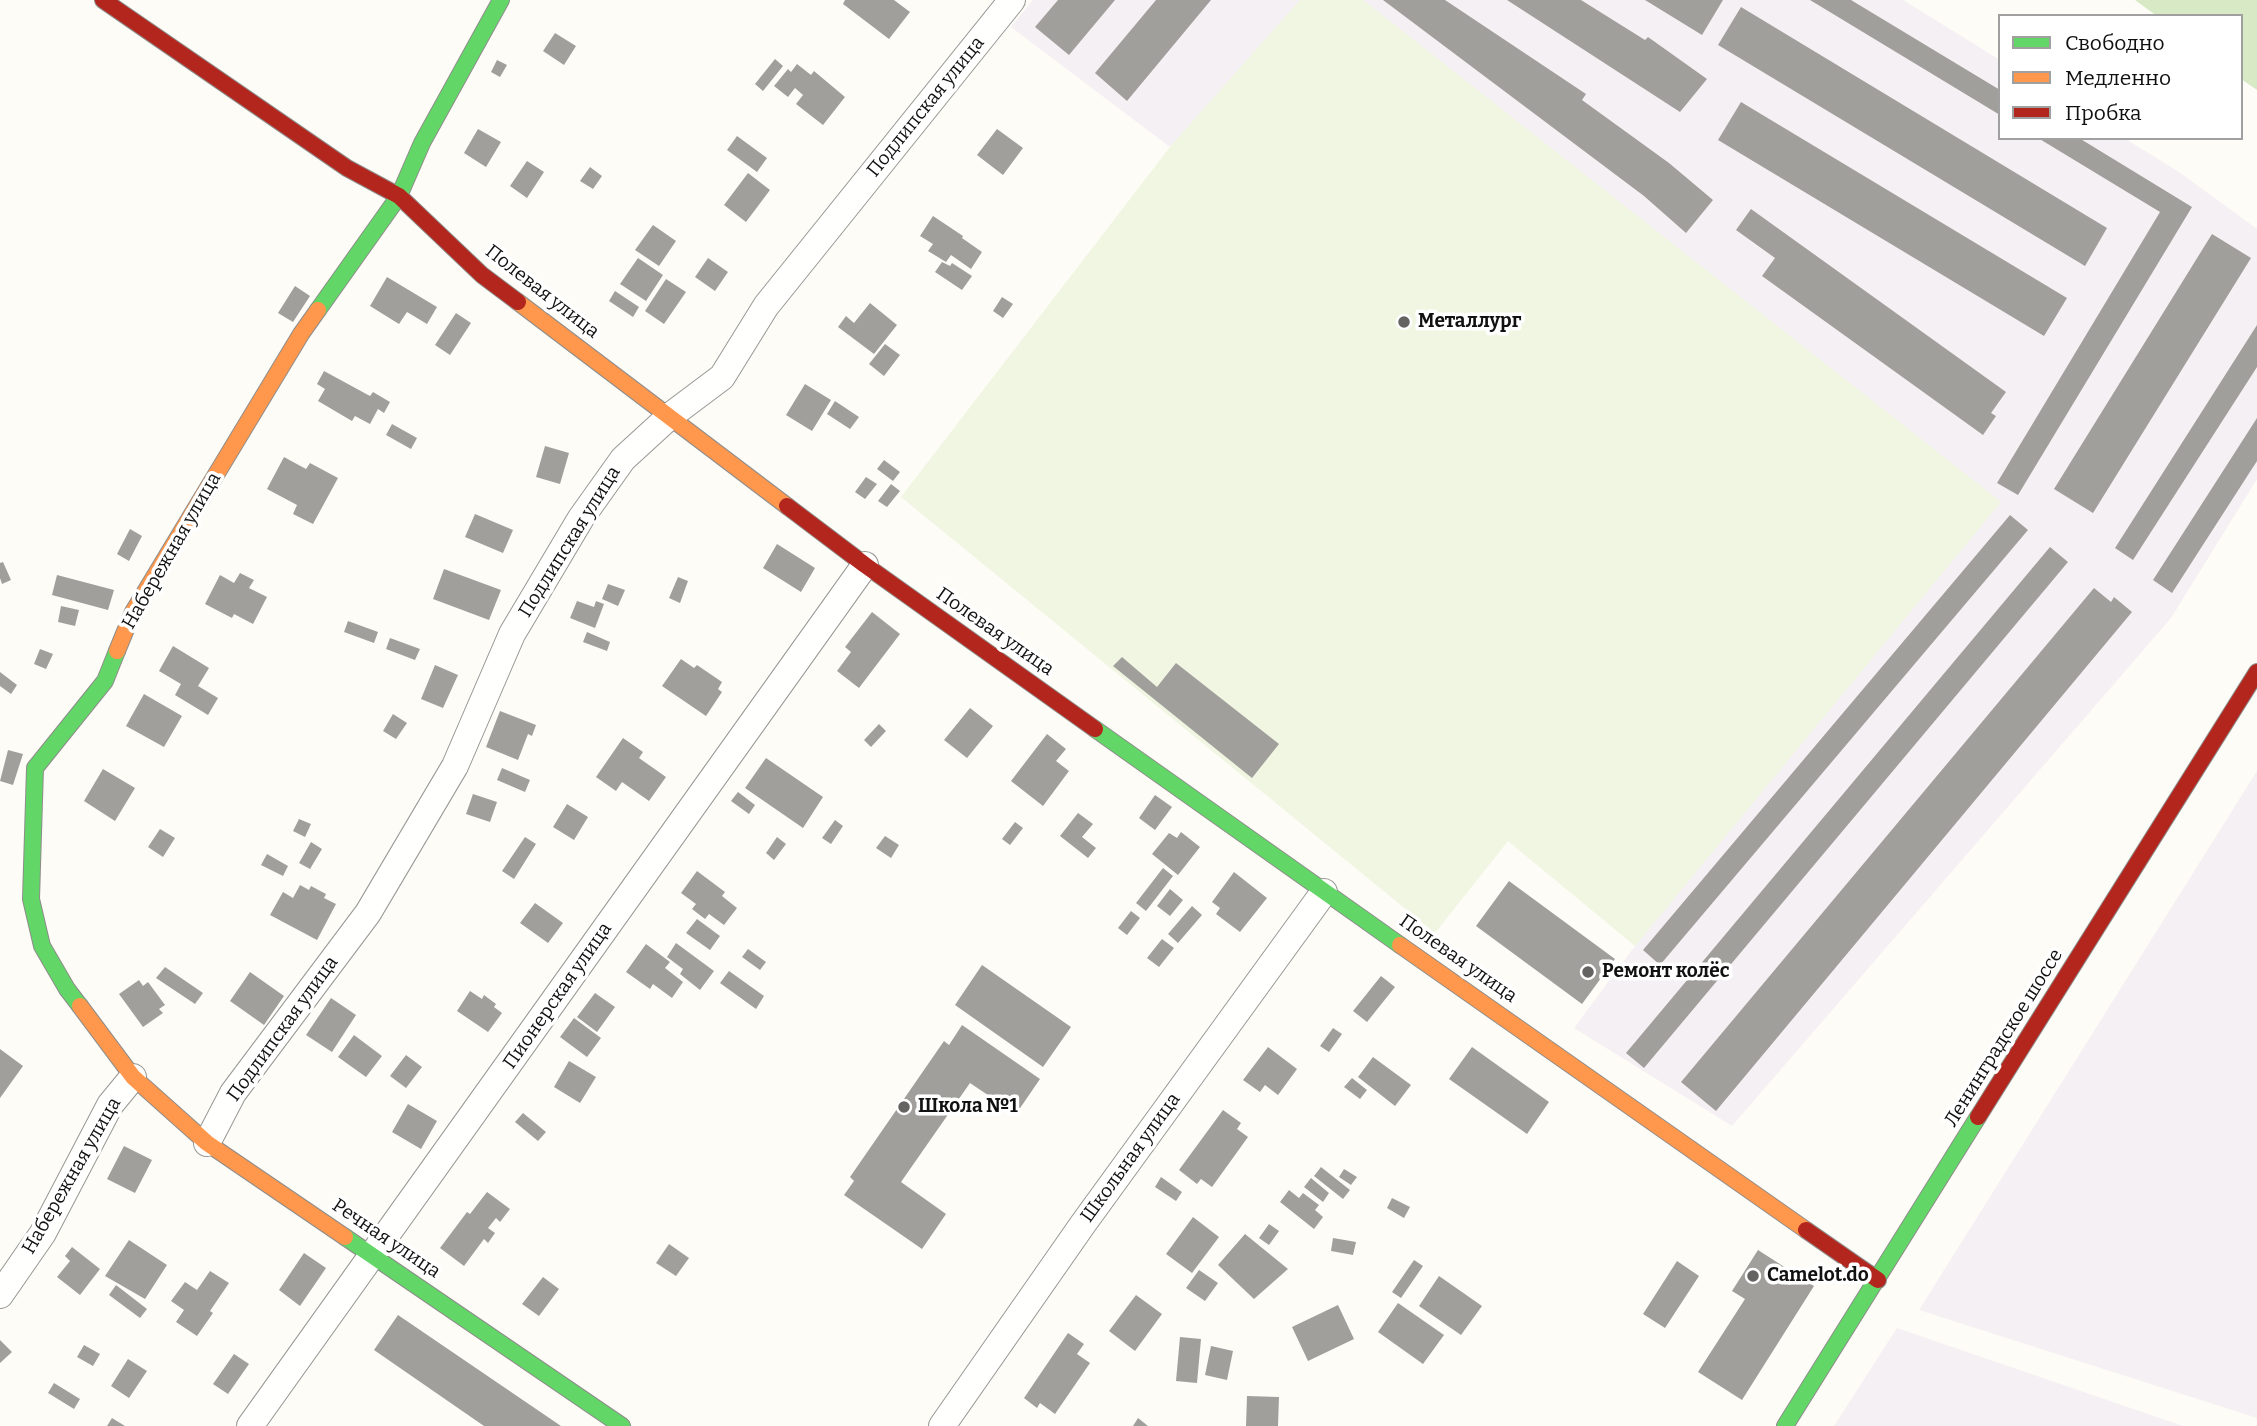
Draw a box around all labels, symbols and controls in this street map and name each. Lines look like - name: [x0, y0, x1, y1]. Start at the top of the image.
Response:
- legend: [1998, 14, 2243, 140]
- text: Свободно: [2065, 30, 2165, 56]
- street label: Подлипская улица: [862, 32, 990, 182]
- text: Медленно: [2065, 65, 2171, 91]
- text: Пробка: [2065, 100, 2142, 126]
- street label: Полевая улица: [480, 240, 604, 344]
- place label: Металлург: [1418, 311, 1521, 333]
- marker: Металлург: [1396, 314, 1412, 330]
- street label: Подлипская улица: [514, 462, 626, 622]
- street label: Набережная улица: [118, 469, 226, 633]
- street label: Полевая улица: [932, 583, 1058, 681]
- street label: Полевая улица: [1395, 910, 1521, 1008]
- street label: Пионерская улица: [499, 918, 617, 1074]
- street label: Ленинградское шоссе: [1940, 945, 2068, 1131]
- street label: Подлипская улица: [223, 952, 343, 1106]
- place label: Ремонт колёс: [1602, 961, 1730, 983]
- marker: Ремонт колёс: [1580, 964, 1596, 980]
- street label: Школьная улица: [1076, 1089, 1186, 1227]
- street label: Набережная улица: [18, 1094, 126, 1258]
- place label: Школа №1: [918, 1096, 1018, 1118]
- marker: Школа №1: [896, 1099, 912, 1115]
- street label: Речная улица: [328, 1194, 444, 1284]
- place label: Camelot.do: [1767, 1265, 1869, 1287]
- marker: Camelot.do: [1745, 1268, 1761, 1284]

